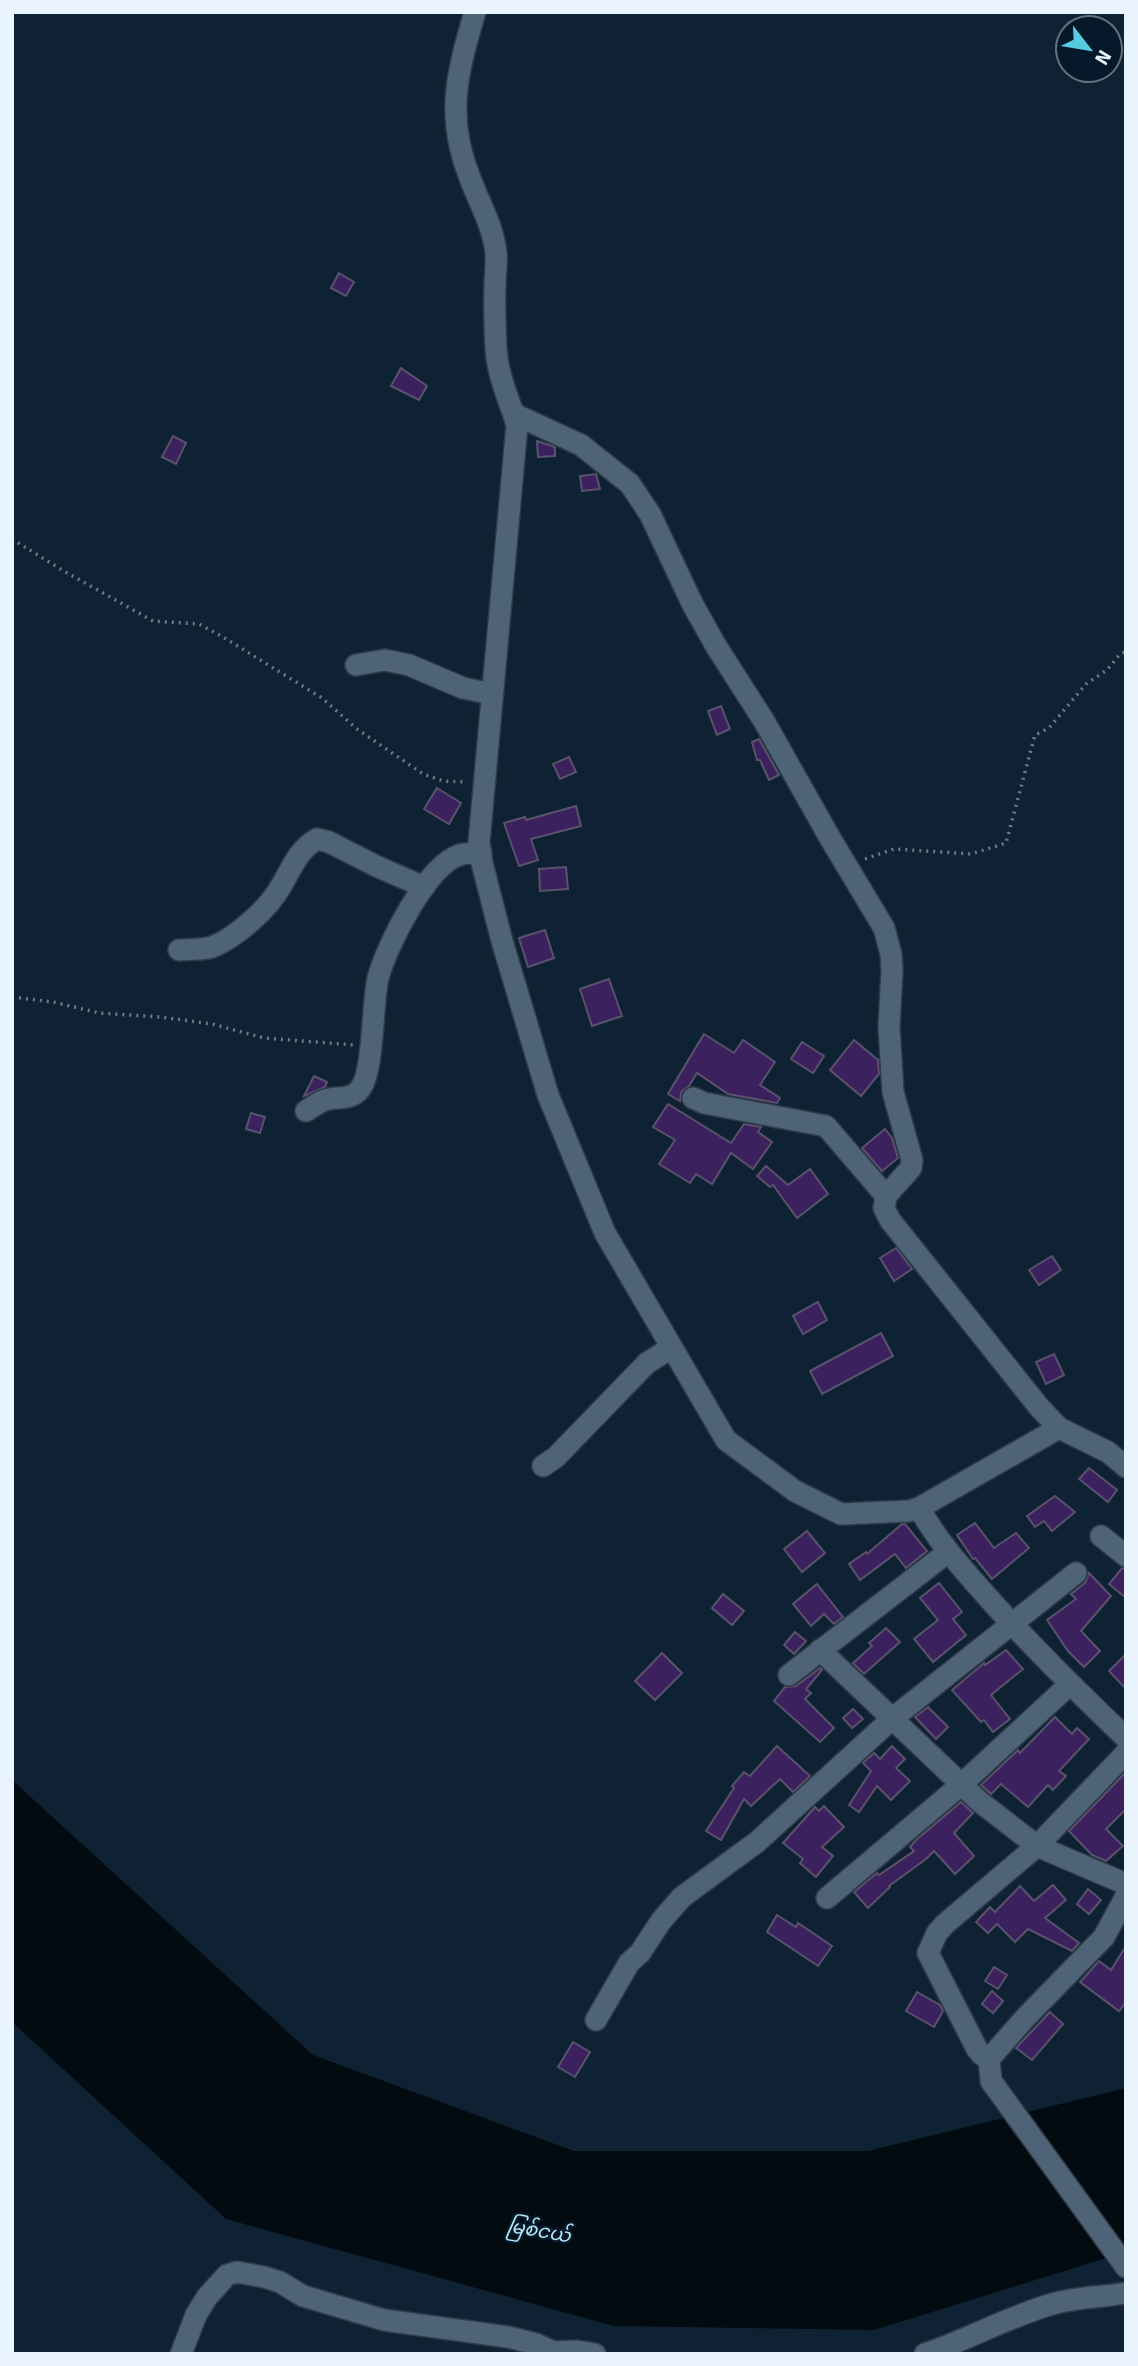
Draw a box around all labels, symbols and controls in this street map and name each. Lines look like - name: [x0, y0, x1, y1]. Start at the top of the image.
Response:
- north arrow: [1054, 14, 1124, 84]
- text: N: [1089, 45, 1116, 69]
- water label: မြစ်ငယ်: [505, 2212, 575, 2252]

